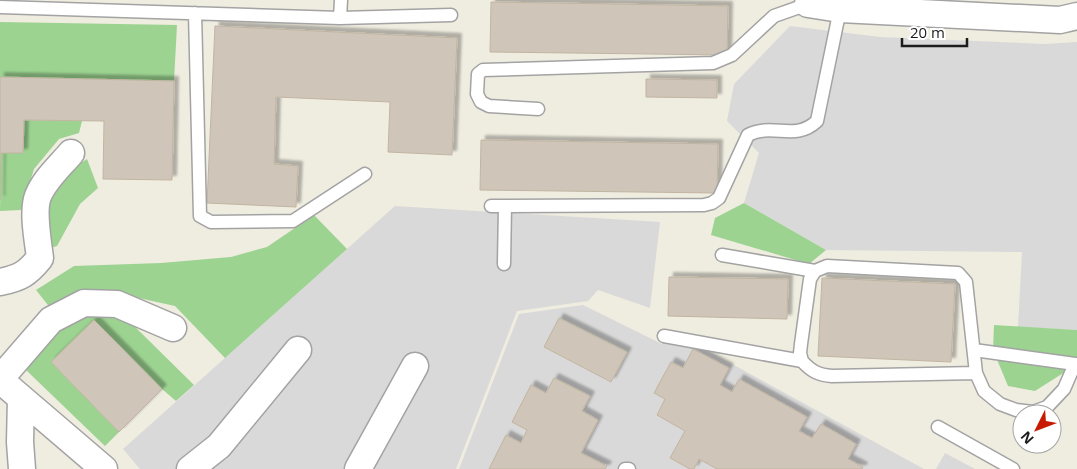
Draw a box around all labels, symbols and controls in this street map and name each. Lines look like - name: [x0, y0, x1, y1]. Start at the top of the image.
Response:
- scale bar: [902, 15, 967, 47]
- text: 20 m: [910, 22, 945, 42]
- north arrow: [1012, 404, 1062, 454]
- text: N: [1016, 427, 1038, 449]

